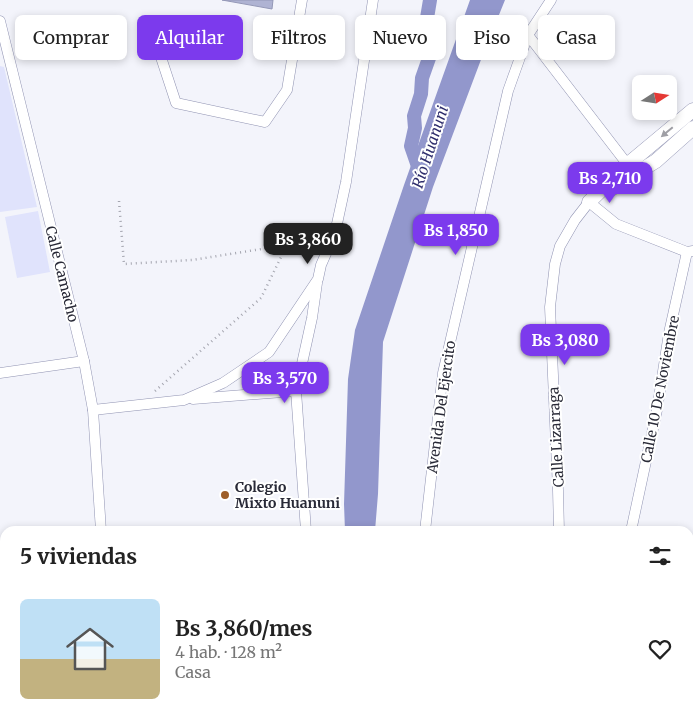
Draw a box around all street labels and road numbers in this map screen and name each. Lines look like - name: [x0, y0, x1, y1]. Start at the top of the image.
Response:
- street label: Calle Camacho: [41, 224, 83, 324]
- street label: Calle 10 De Noviembre: [637, 314, 683, 464]
- street label: Avenida Del Ejercito: [423, 339, 459, 476]
- street label: Calle Lizarraga: [544, 386, 568, 488]

